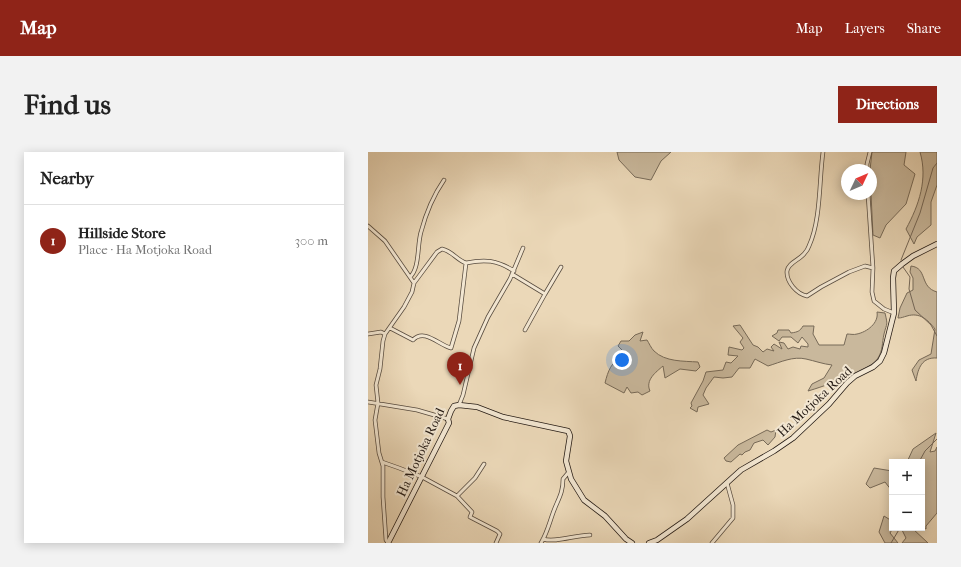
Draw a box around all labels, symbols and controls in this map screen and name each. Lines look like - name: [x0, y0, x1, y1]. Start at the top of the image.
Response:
- text: Map: [20, 17, 56, 39]
- text: Map: [796, 20, 823, 37]
- text: Layers: [845, 20, 885, 37]
- text: Share: [907, 20, 941, 37]
- button: Directions: [838, 86, 937, 123]
- text: Find us: [24, 88, 111, 121]
- north arrow: [841, 164, 877, 200]
- text: Nearby: [40, 168, 94, 188]
- text: Hillside Store: [78, 224, 166, 242]
- text: 1: [51, 233, 55, 248]
- text: 300 m: [295, 233, 328, 248]
- text: Place · Ha Motjoka Road: [78, 242, 212, 257]
- your location: [612, 350, 632, 370]
- pin: 1: [447, 352, 473, 385]
- street label: Ha Motjoka Road: [774, 362, 855, 440]
- street label: Ha Motjoka Road: [393, 405, 448, 499]
- map controls: [889, 459, 925, 531]
- button: +: [889, 459, 925, 495]
- button: −: [889, 495, 925, 531]

